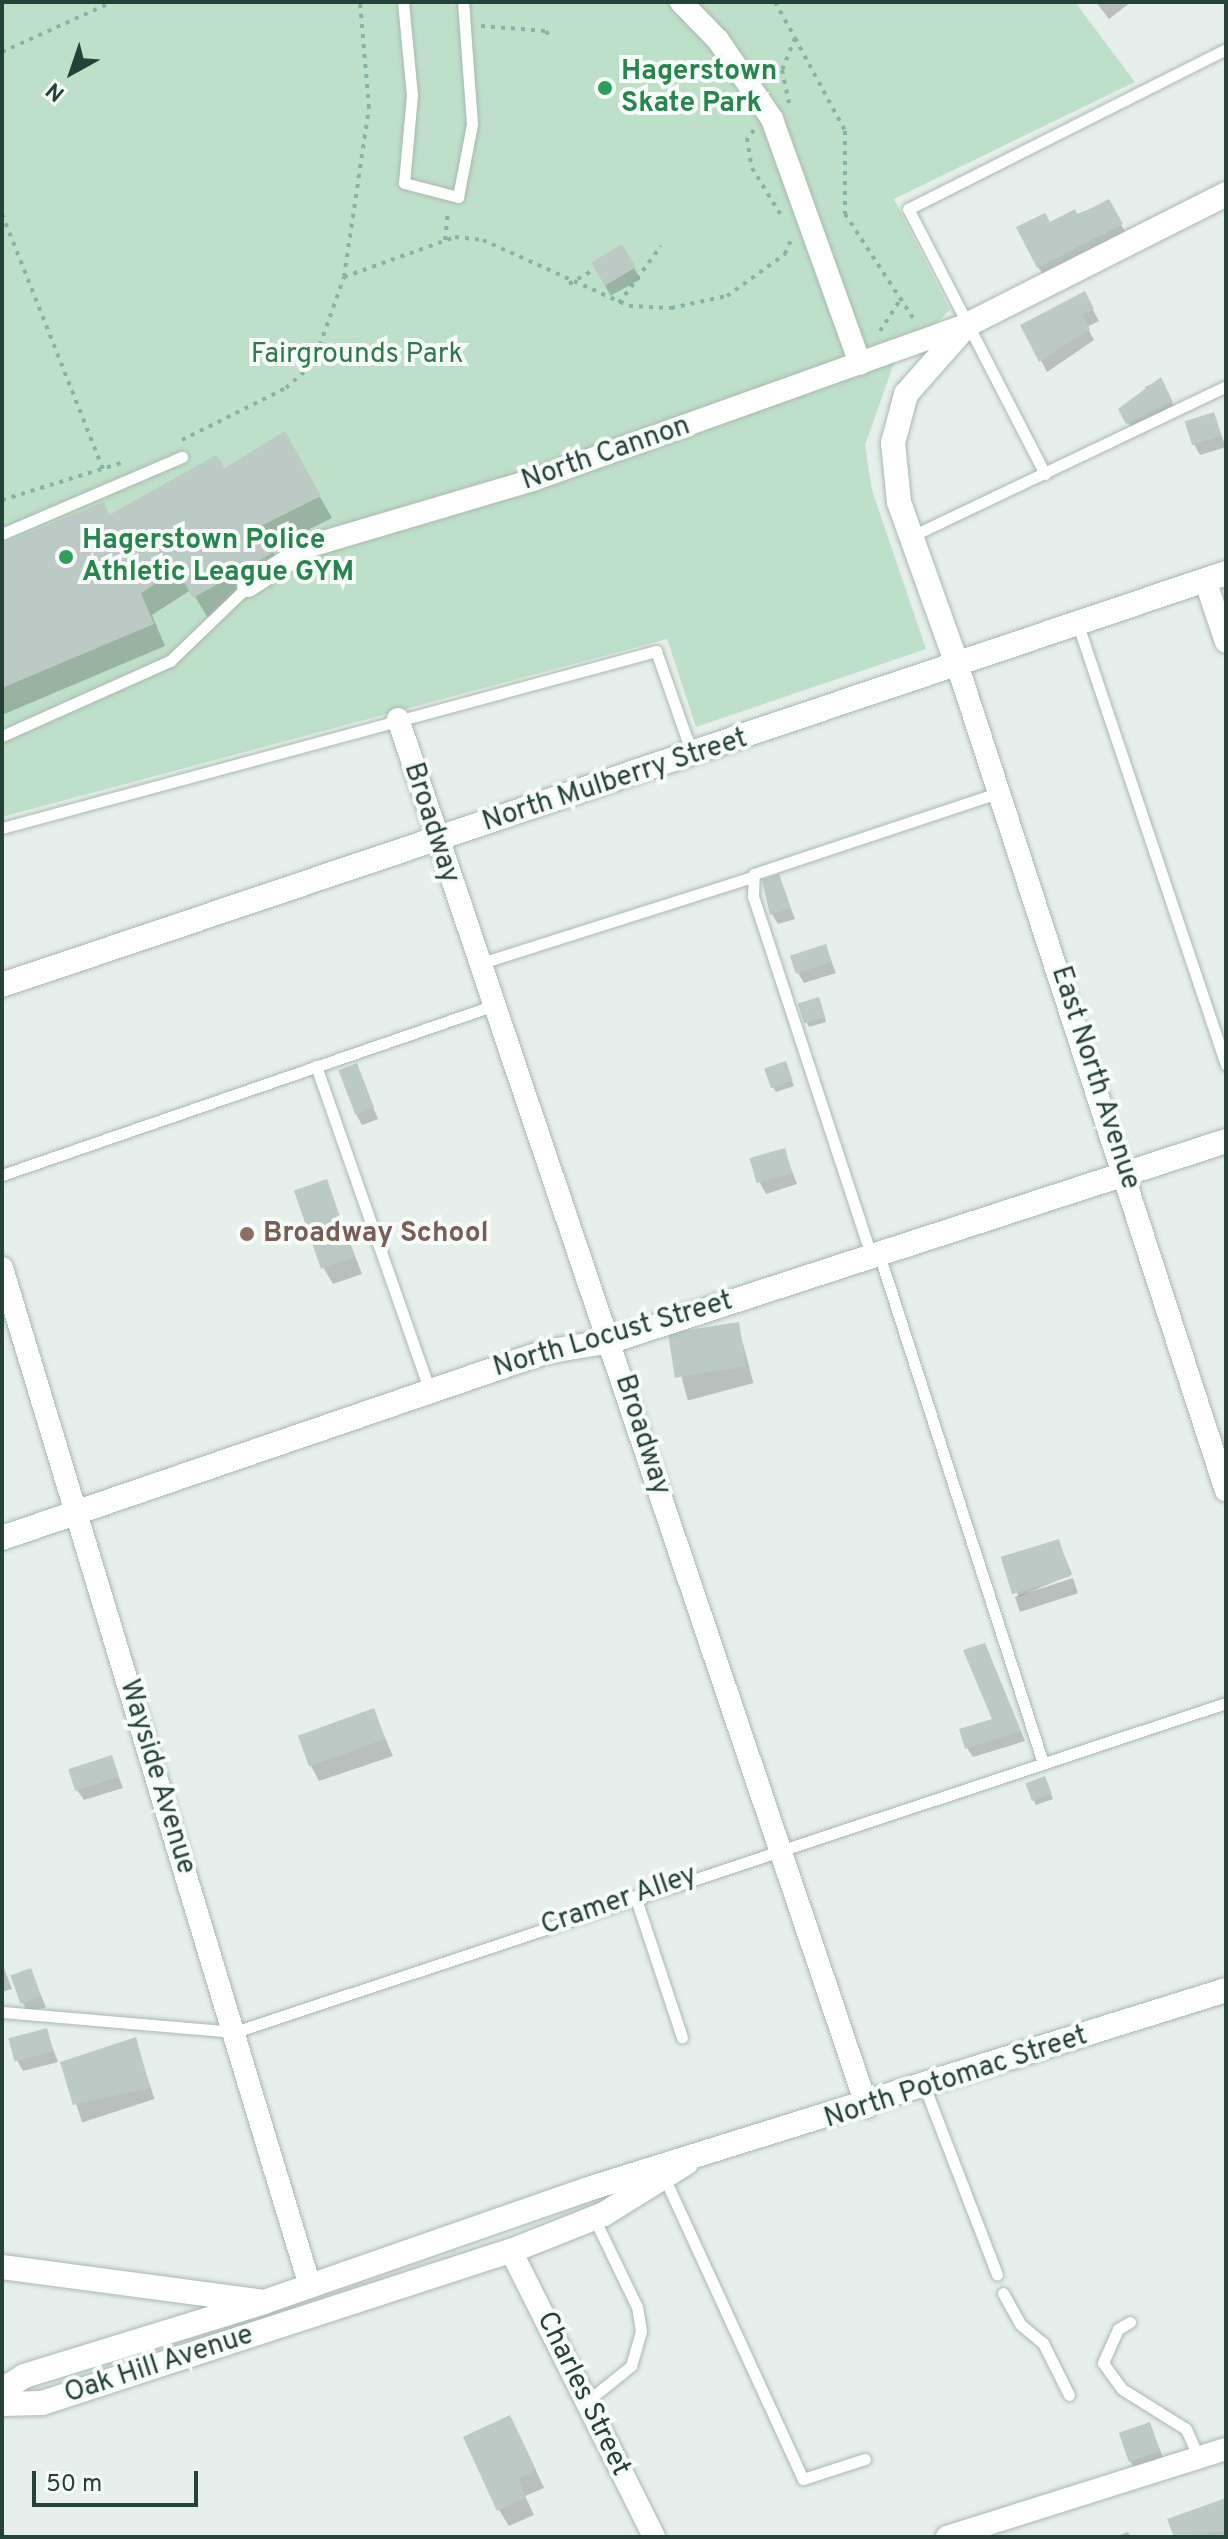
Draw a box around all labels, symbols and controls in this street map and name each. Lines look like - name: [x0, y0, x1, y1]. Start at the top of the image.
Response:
- north arrow: [32, 32, 112, 112]
- place label: Hagerstown Skate Park: [621, 55, 777, 121]
- text: N: [42, 75, 71, 106]
- marker: Hagerstown Skate Park: [596, 79, 614, 97]
- park label: Fairgrounds Park: [251, 338, 463, 372]
- street label: North Cannon: [517, 409, 695, 499]
- place label: Hagerstown Police Athletic League GYM: [82, 524, 354, 590]
- marker: Hagerstown Police Athletic League GYM: [57, 548, 75, 566]
- street label: North Mulberry Street: [478, 722, 752, 840]
- street label: Broadway: [396, 759, 466, 887]
- street label: East North Avenue: [1043, 962, 1147, 1194]
- place label: Broadway School: [263, 1217, 489, 1251]
- marker: Broadway School: [238, 1225, 256, 1243]
- street label: North Locust Street: [489, 1285, 737, 1385]
- street label: Broadway: [607, 1371, 677, 1499]
- street label: Wayside Avenue: [111, 1675, 203, 1879]
- street label: Cramer Alley: [536, 1859, 702, 1943]
- street label: North Potomac Street: [820, 2020, 1092, 2136]
- street label: Charles Street: [529, 2306, 637, 2482]
- street label: Oak Hill Avenue: [60, 2318, 258, 2412]
- scale bar: [36, 2455, 202, 2505]
- text: 50 m: [46, 2470, 102, 2500]

